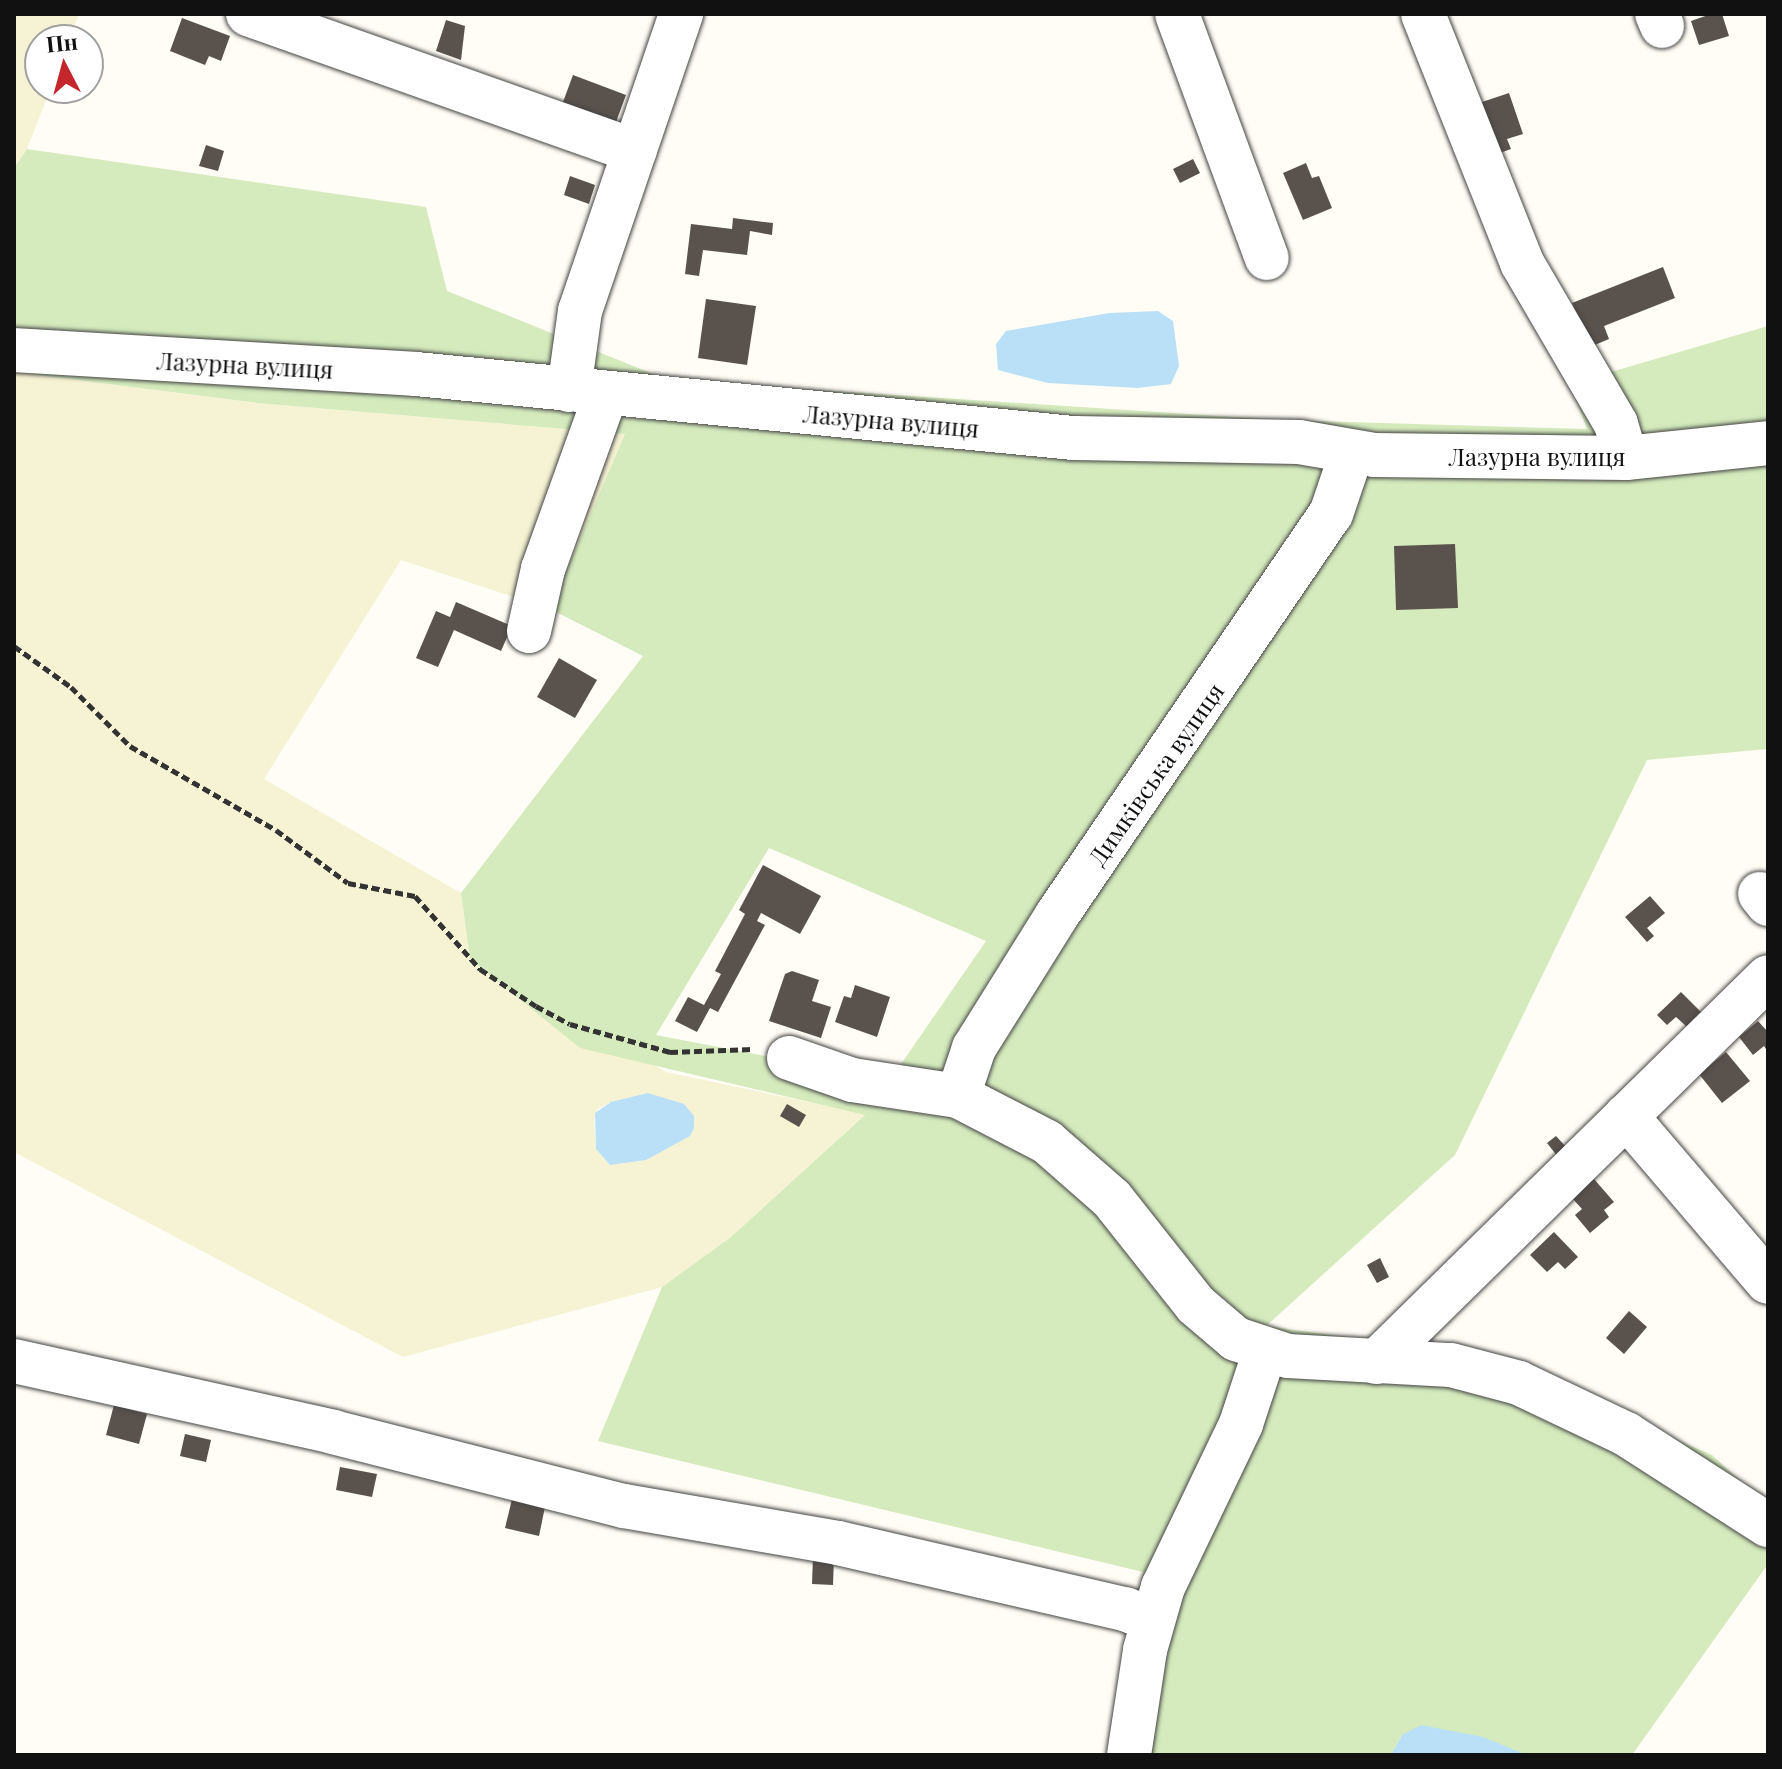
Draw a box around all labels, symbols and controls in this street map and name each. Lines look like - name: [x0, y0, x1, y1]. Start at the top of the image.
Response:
- north arrow: [24, 24, 104, 104]
- text: Пн: [44, 26, 79, 59]
- street label: Лазурна вулиця: [156, 346, 334, 384]
- street label: Лазурна вулиця: [802, 399, 980, 443]
- street label: Лазурна вулиця: [1449, 443, 1625, 471]
- street label: Димківська вулиця: [1082, 678, 1230, 870]

